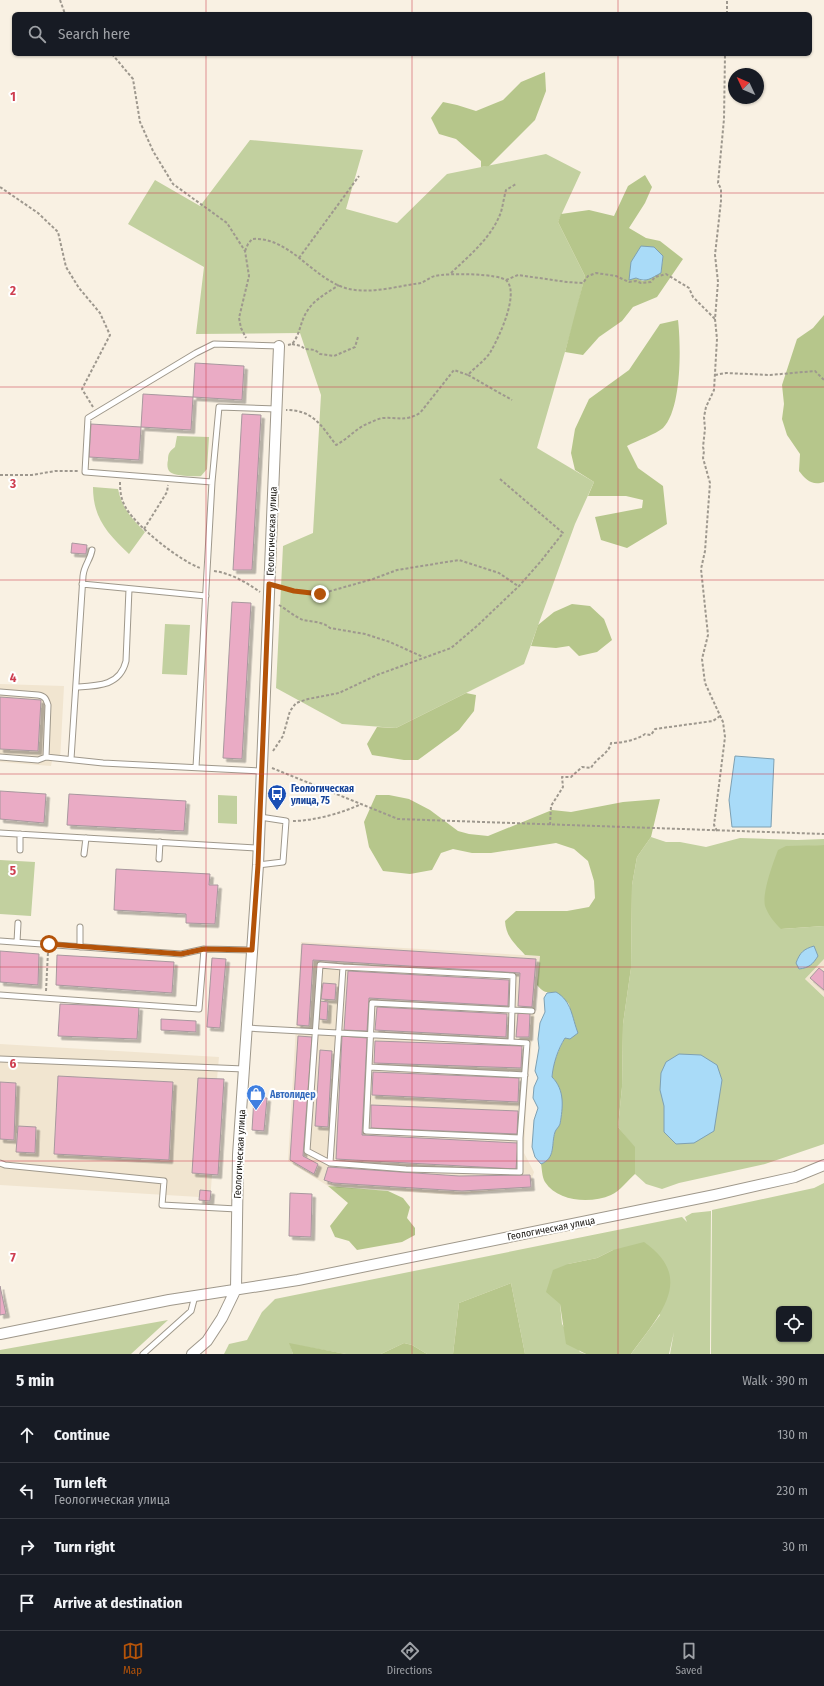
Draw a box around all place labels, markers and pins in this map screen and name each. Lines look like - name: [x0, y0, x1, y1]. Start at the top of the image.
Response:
- bus stop icon: Геологическая улица, 75: [266, 783, 288, 811]
- place label: Геологическая улица, 75: [290, 783, 354, 807]
- shop icon: Автолидер: [245, 1083, 267, 1111]
- place label: Автолидер: [269, 1089, 316, 1101]

